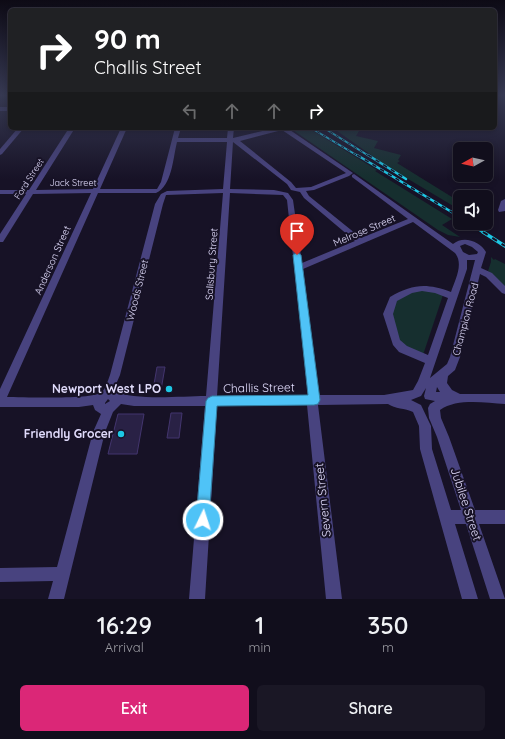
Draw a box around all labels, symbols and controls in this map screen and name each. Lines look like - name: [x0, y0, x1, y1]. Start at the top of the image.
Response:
- text: 90 m: [94, 21, 161, 56]
- icon: right: [28, 24, 80, 76]
- text: Challis Street: [94, 56, 202, 79]
- icon: left: [179, 100, 201, 122]
- icon: ahead: [221, 100, 243, 122]
- icon: ahead: [263, 100, 285, 122]
- icon: right: [305, 100, 327, 122]
- north arrow: [453, 142, 493, 182]
- map controls: [453, 142, 493, 230]
- street label: Ford Street: [11, 156, 46, 201]
- street label: Jack Street: [49, 177, 97, 188]
- button: sound: [453, 190, 493, 230]
- street label: Melrose Street: [331, 211, 398, 249]
- pin: [280, 214, 314, 255]
- icon: arrive: [286, 220, 308, 242]
- street label: Anderson Street: [31, 223, 74, 297]
- street label: Salisbury Street: [202, 227, 221, 300]
- street label: Woods Street: [124, 258, 151, 322]
- street label: Champion Road: [450, 281, 481, 357]
- street label: Challis Street: [223, 379, 295, 396]
- place label: Newport West LPO: [52, 381, 161, 396]
- marker: Newport West LPO: [164, 384, 174, 394]
- place label: Friendly Grocer: [24, 426, 113, 441]
- marker: Friendly Grocer: [116, 429, 126, 439]
- street label: Severn Street: [311, 462, 334, 538]
- street label: Jubilee Street: [448, 465, 485, 542]
- position arrow: [182, 499, 224, 541]
- text: 16:29: [97, 610, 152, 640]
- text: 1: [255, 610, 264, 640]
- text: 350: [367, 610, 408, 640]
- text: Arrival: [105, 639, 144, 655]
- text: min: [249, 639, 271, 655]
- text: m: [382, 639, 394, 655]
- button: Exit: [20, 685, 249, 731]
- button: Share: [257, 685, 485, 731]

